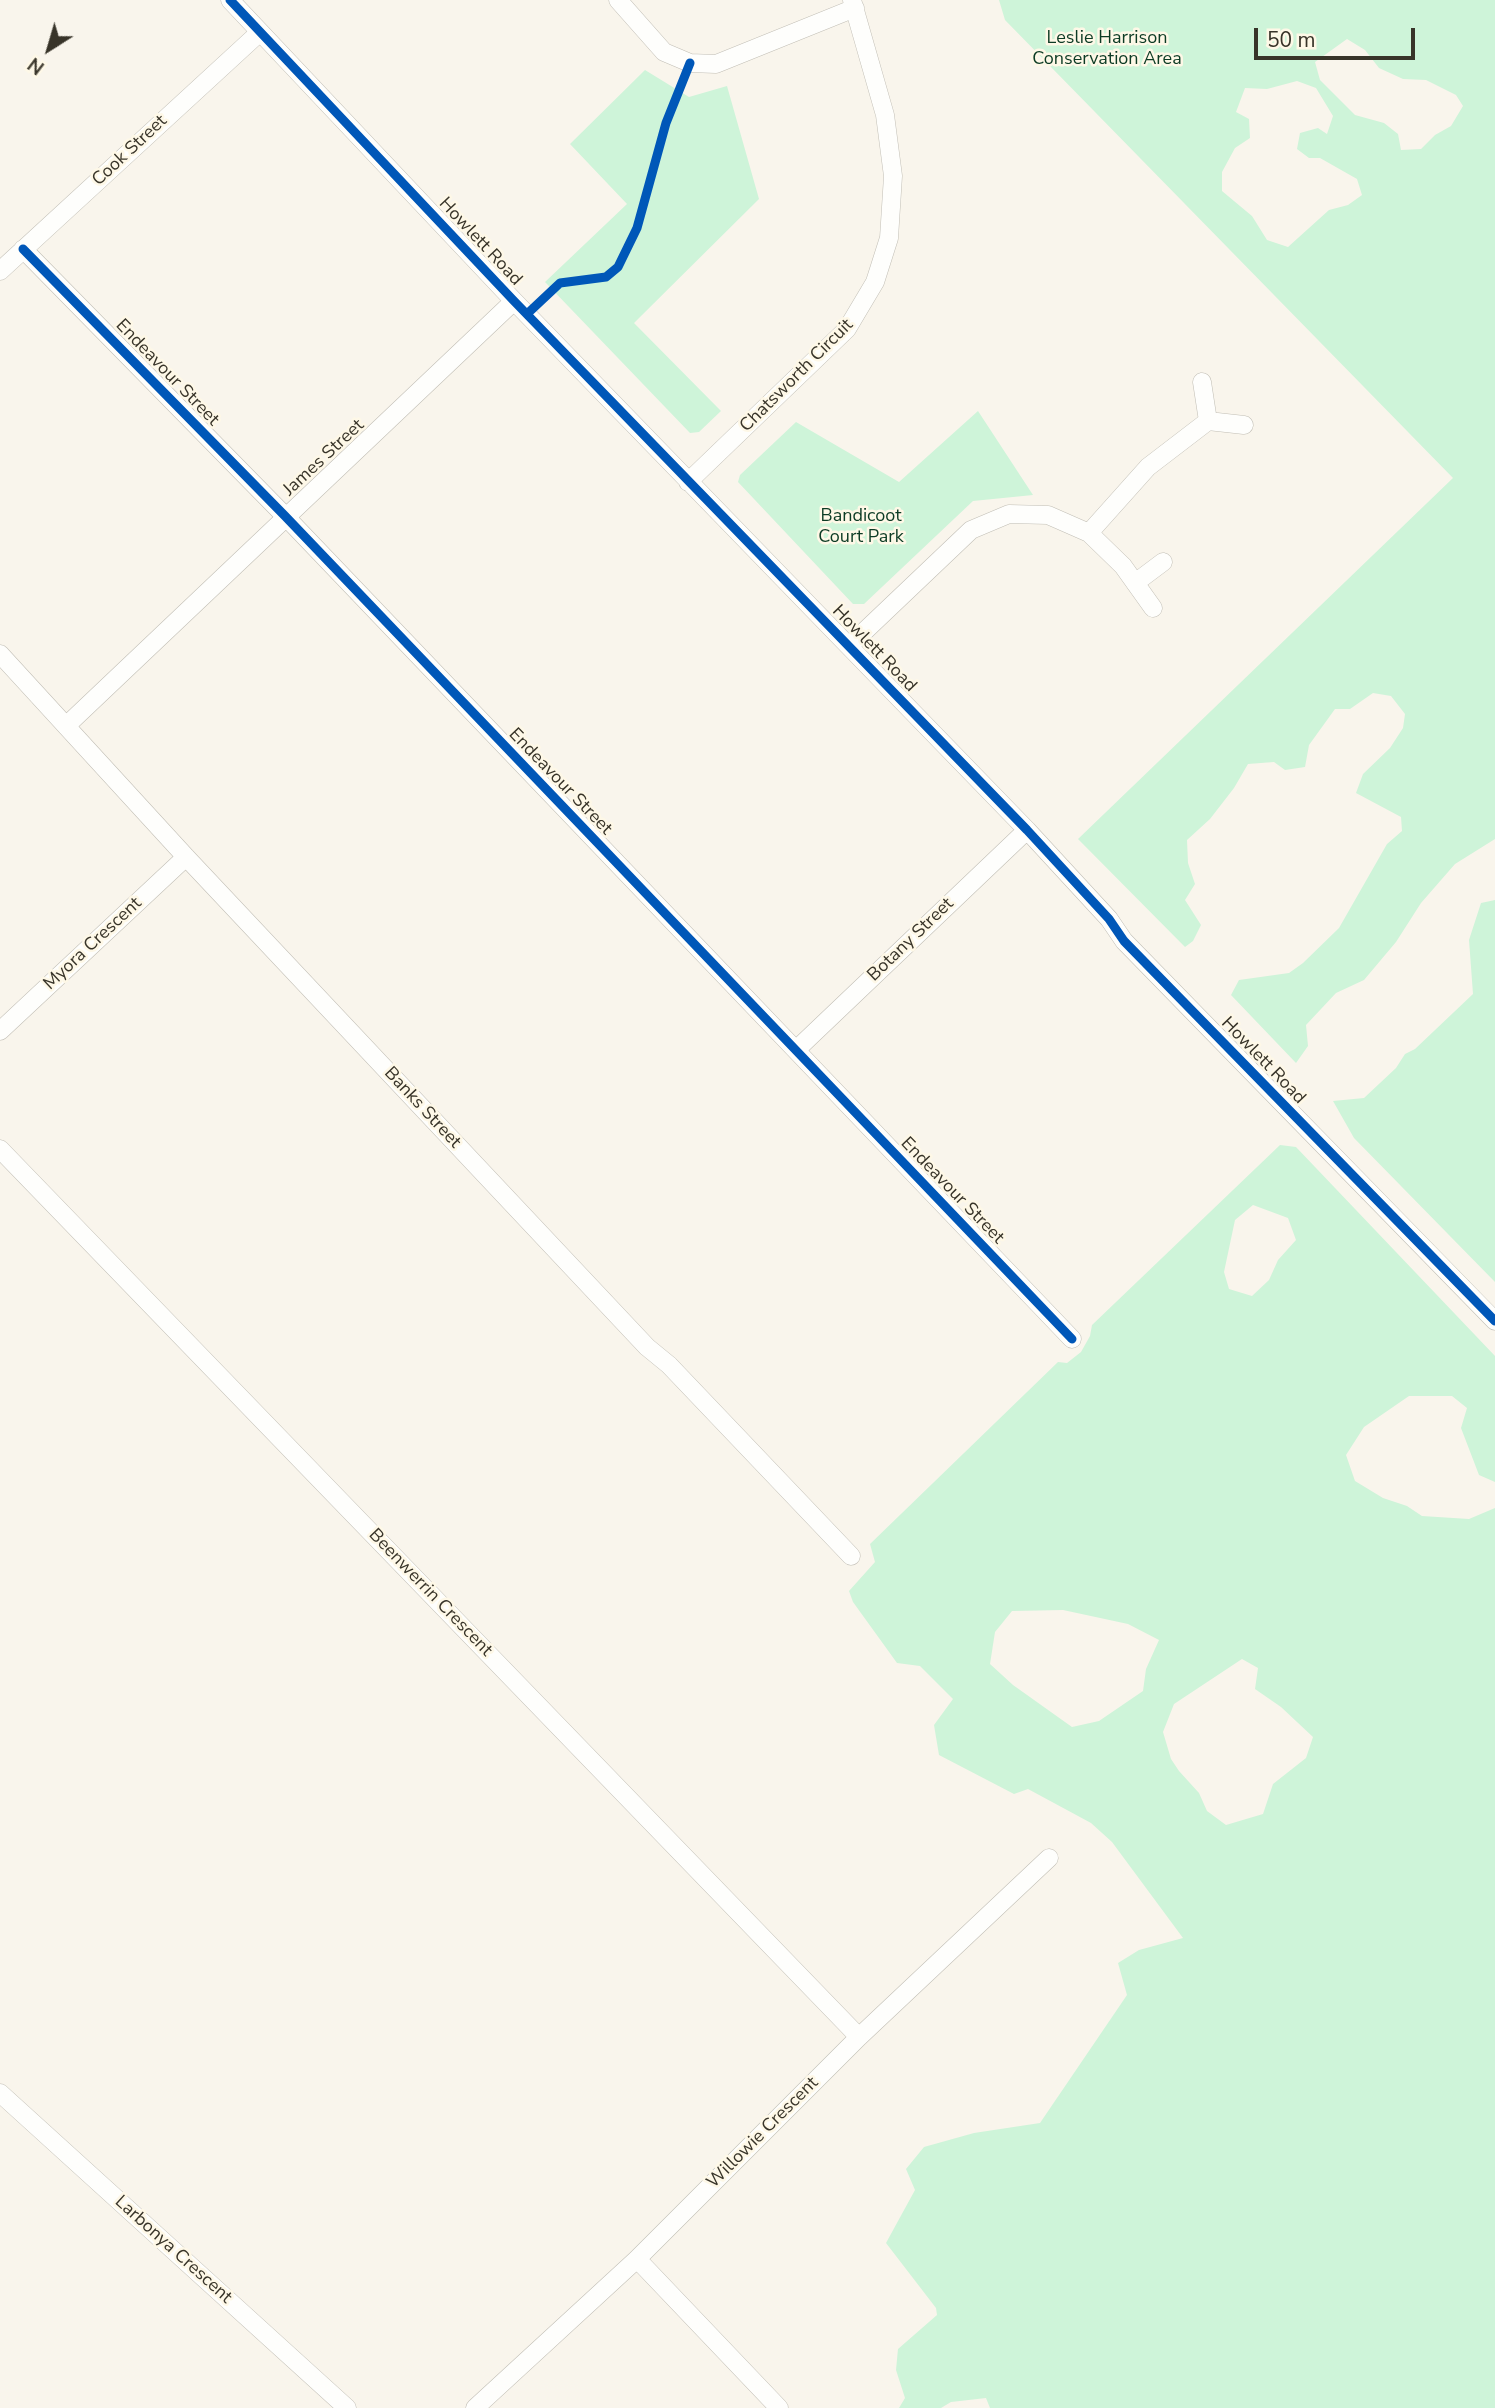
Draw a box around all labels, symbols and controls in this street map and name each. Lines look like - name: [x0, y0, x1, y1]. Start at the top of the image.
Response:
- north arrow: [14, 14, 84, 84]
- scale bar: [1257, 14, 1418, 58]
- text: 50 m: [1267, 26, 1316, 54]
- park label: Leslie Harrison Conservation Area: [1032, 28, 1182, 70]
- text: N: [23, 51, 50, 80]
- street label: Cook Street: [88, 111, 172, 191]
- street label: Howlett Road: [434, 194, 526, 290]
- street label: Endeavour Street: [111, 315, 223, 431]
- street label: Chatsworth Circuit: [736, 315, 858, 437]
- street label: James Street: [279, 415, 369, 501]
- park label: Bandicoot Court Park: [818, 506, 904, 548]
- street label: Howlett Road: [827, 601, 921, 697]
- street label: Endeavour Street: [504, 724, 616, 840]
- street label: Myora Crescent: [40, 893, 146, 995]
- street label: Botany Street: [864, 894, 958, 986]
- street label: Howlett Road: [1216, 1013, 1310, 1109]
- street label: Banks Street: [379, 1063, 465, 1153]
- street label: Endeavour Street: [896, 1133, 1008, 1249]
- street label: Beenwerrin Crescent: [364, 1525, 496, 1661]
- street label: Willowie Crescent: [703, 2073, 823, 2193]
- street label: Larbonya Crescent: [110, 2192, 236, 2308]

